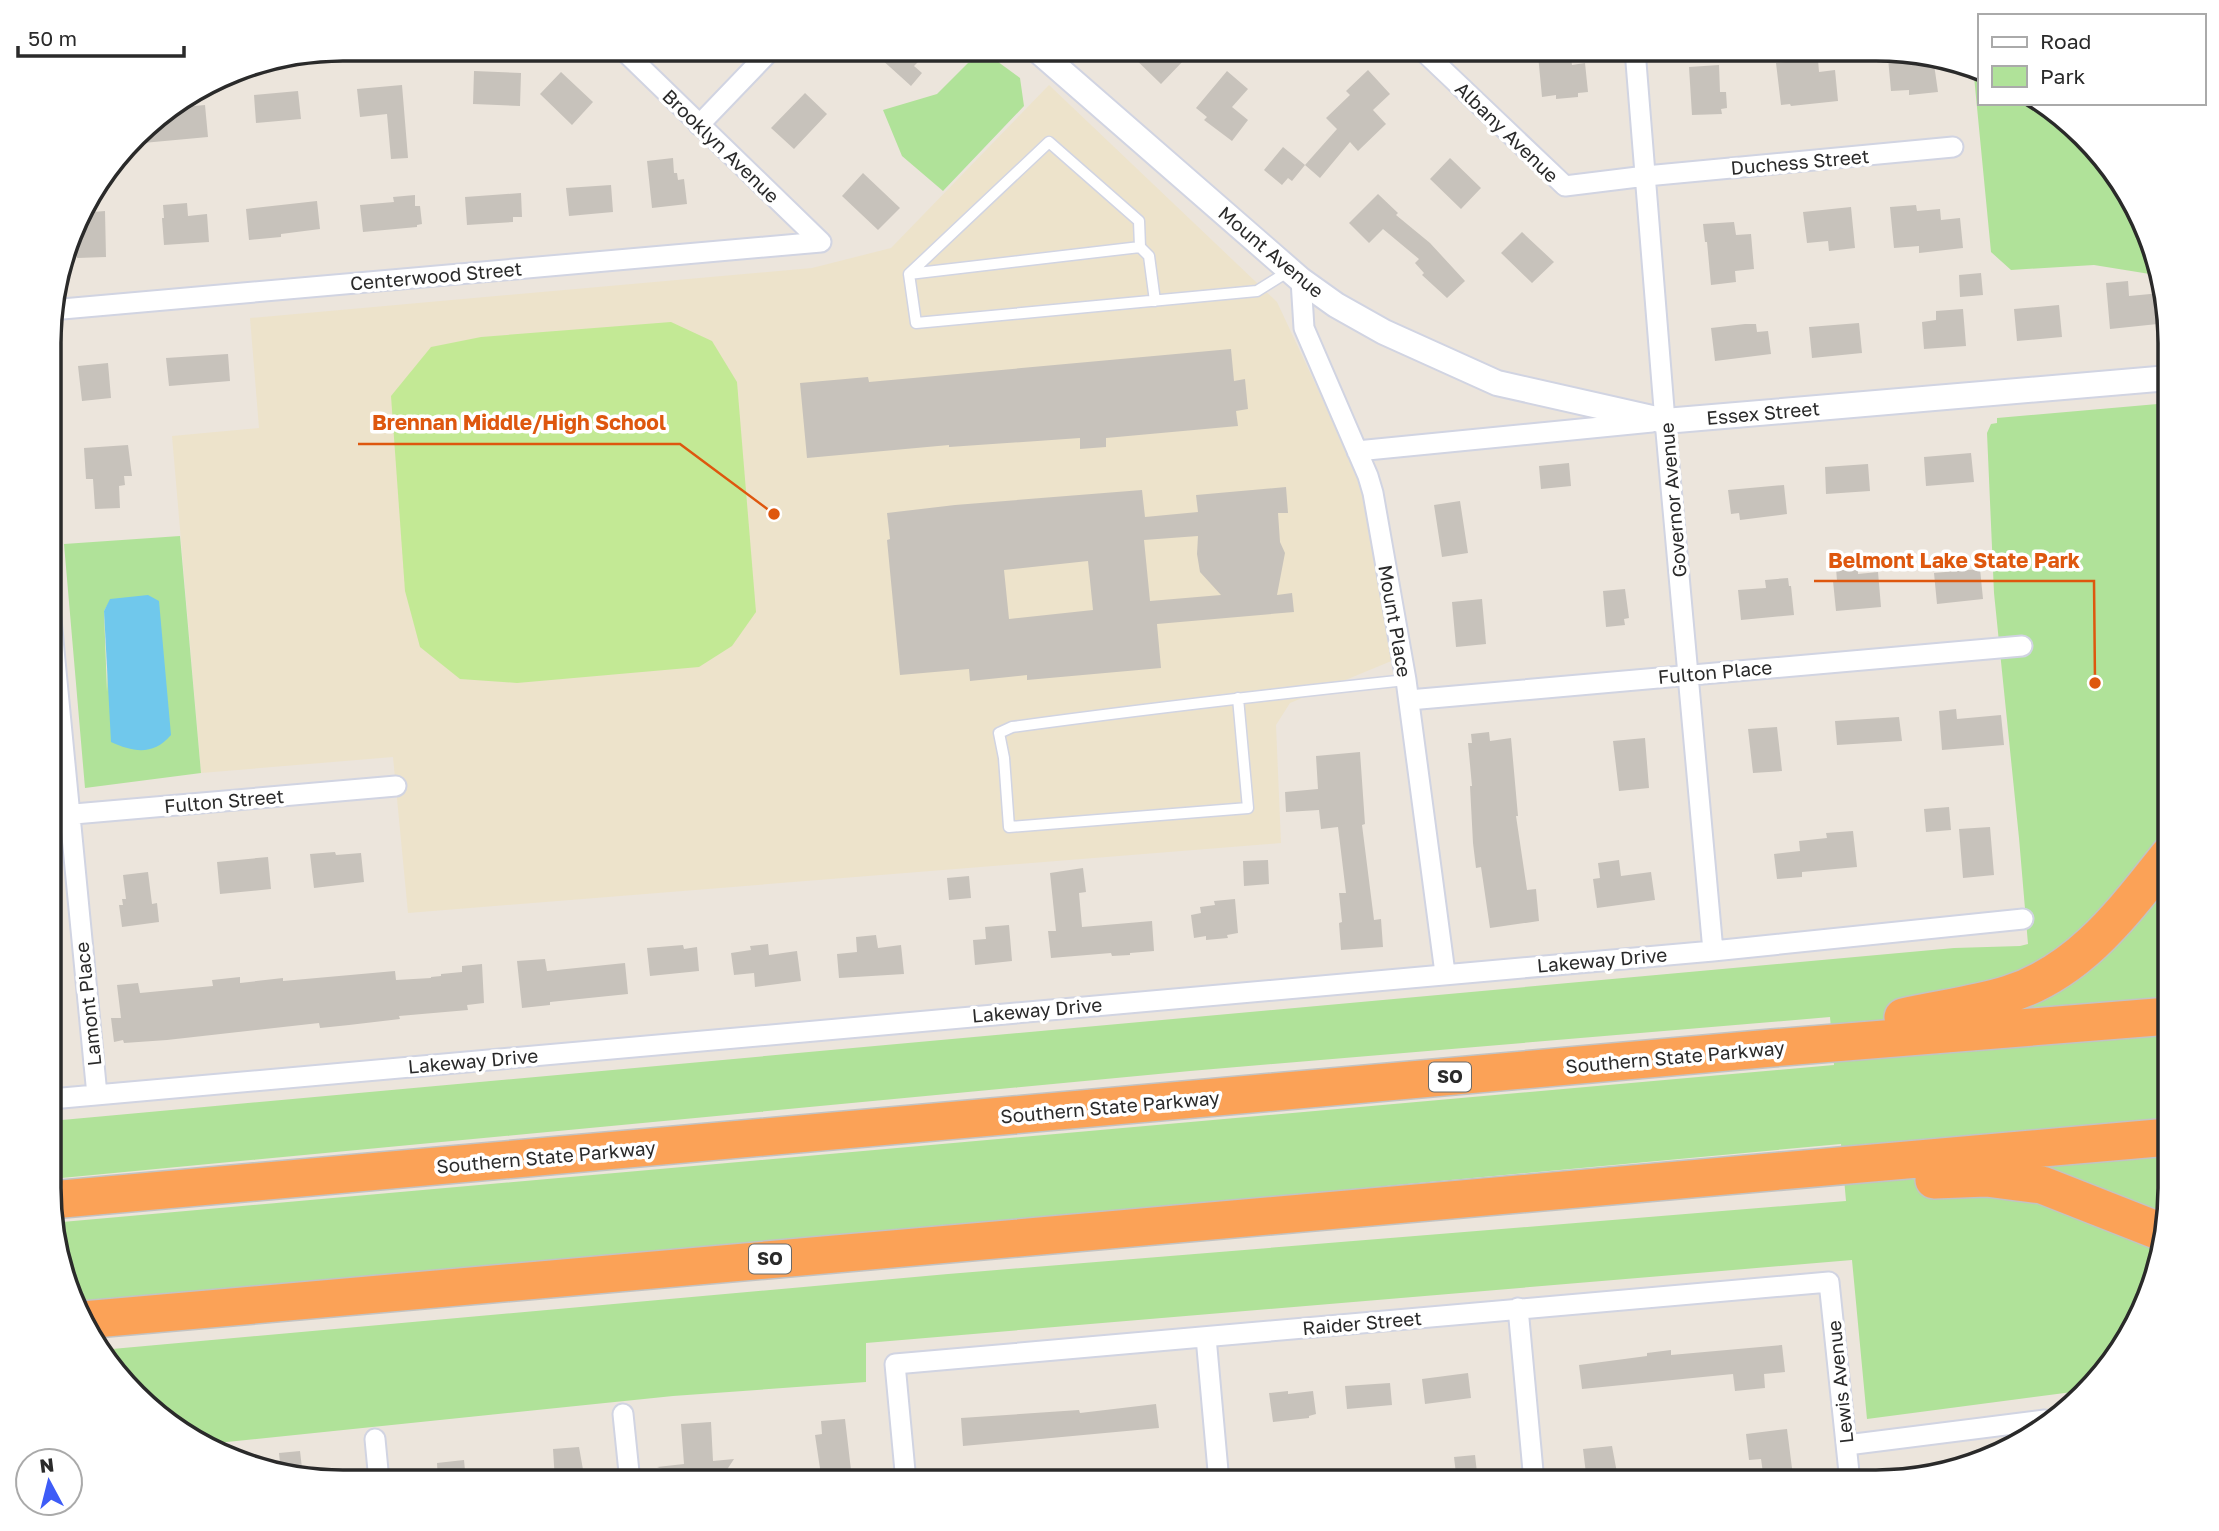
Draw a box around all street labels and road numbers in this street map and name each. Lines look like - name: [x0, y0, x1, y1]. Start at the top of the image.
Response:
- street label: Albany Avenue: [1451, 77, 1564, 187]
- street label: Brooklyn Avenue: [658, 84, 784, 207]
- street label: Duchess Street: [1730, 144, 1870, 179]
- street label: Mount Avenue: [1214, 201, 1329, 302]
- street label: Centerwood Street: [349, 257, 523, 294]
- street label: Essex Street: [1705, 396, 1821, 429]
- street label: Governor Avenue: [1654, 422, 1691, 578]
- street label: Mount Place: [1374, 563, 1417, 679]
- street label: Fulton Place: [1657, 655, 1773, 688]
- street label: Fulton Street: [163, 784, 285, 817]
- street label: Lamont Place: [70, 941, 105, 1067]
- street label: Lakeway Drive: [1536, 942, 1668, 977]
- street label: Lakeway Drive: [971, 992, 1103, 1027]
- street label: Southern State Parkway: [1564, 1035, 1786, 1078]
- street label: Lakeway Drive: [407, 1043, 539, 1078]
- road number: SO: [1429, 1062, 1471, 1092]
- street label: Southern State Parkway: [999, 1085, 1221, 1128]
- street label: Southern State Parkway: [435, 1135, 657, 1178]
- road number: SO: [749, 1244, 791, 1274]
- street label: Raider Street: [1301, 1306, 1423, 1339]
- street label: Lewis Avenue: [1822, 1319, 1857, 1445]

